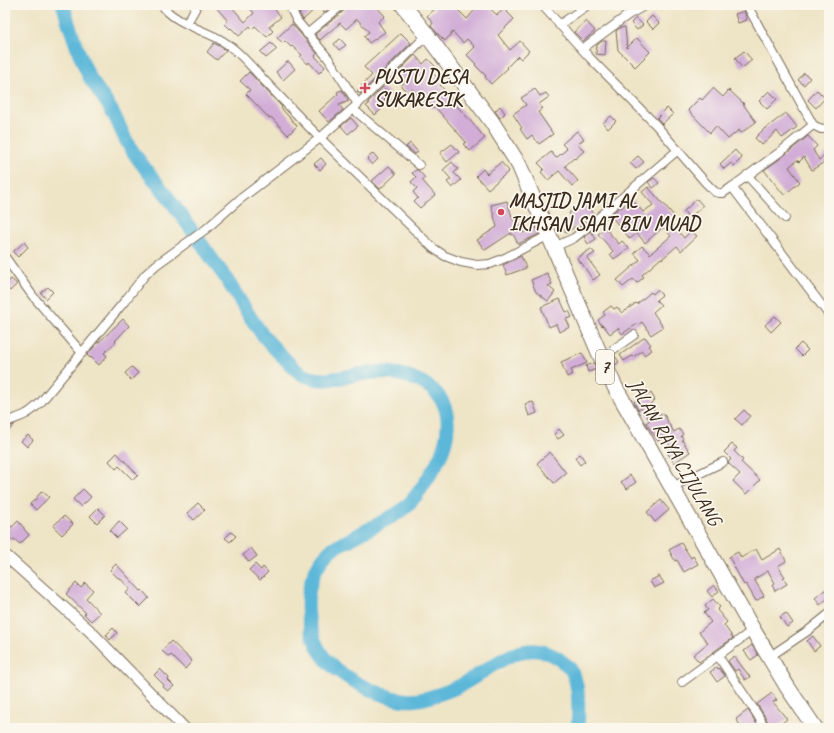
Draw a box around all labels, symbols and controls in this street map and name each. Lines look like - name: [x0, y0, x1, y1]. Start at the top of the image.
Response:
- place label: PUSTU DESA SUKARESIK: [374, 64, 469, 112]
- marker: PUSTU DESA SUKARESIK: [359, 82, 371, 94]
- place label: MASJID JAMI AL IKHSAN SAAT BIN MUAD: [509, 188, 702, 236]
- marker: MASJID JAMI AL IKHSAN SAAT BIN MUAD: [496, 207, 506, 217]
- road number: 7: [596, 350, 614, 384]
- street label: JALAN RAYA CIJULANG: [622, 373, 728, 532]

